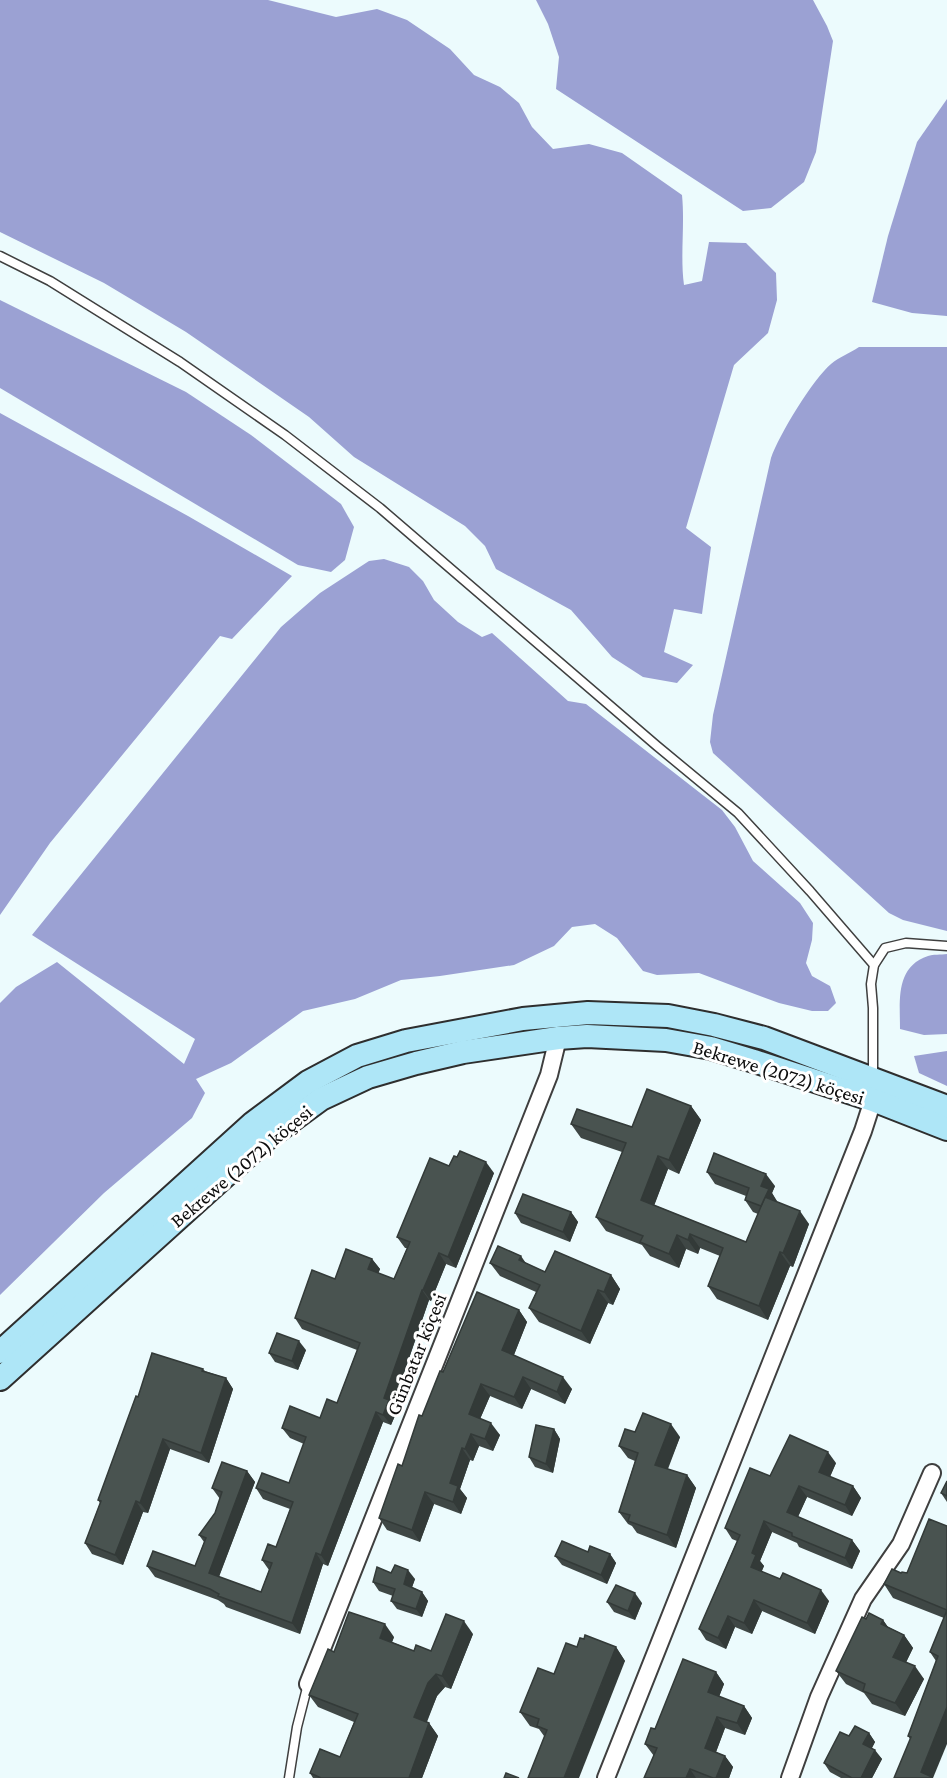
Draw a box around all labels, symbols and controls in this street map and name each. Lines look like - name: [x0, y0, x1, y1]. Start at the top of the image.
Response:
- street label: Bekrewe (2072) köçesi: [690, 1035, 867, 1110]
- street label: Bekrewe (2072) köçesi: [166, 1100, 317, 1232]
- street label: Günbatar köçesi: [382, 1290, 451, 1419]

